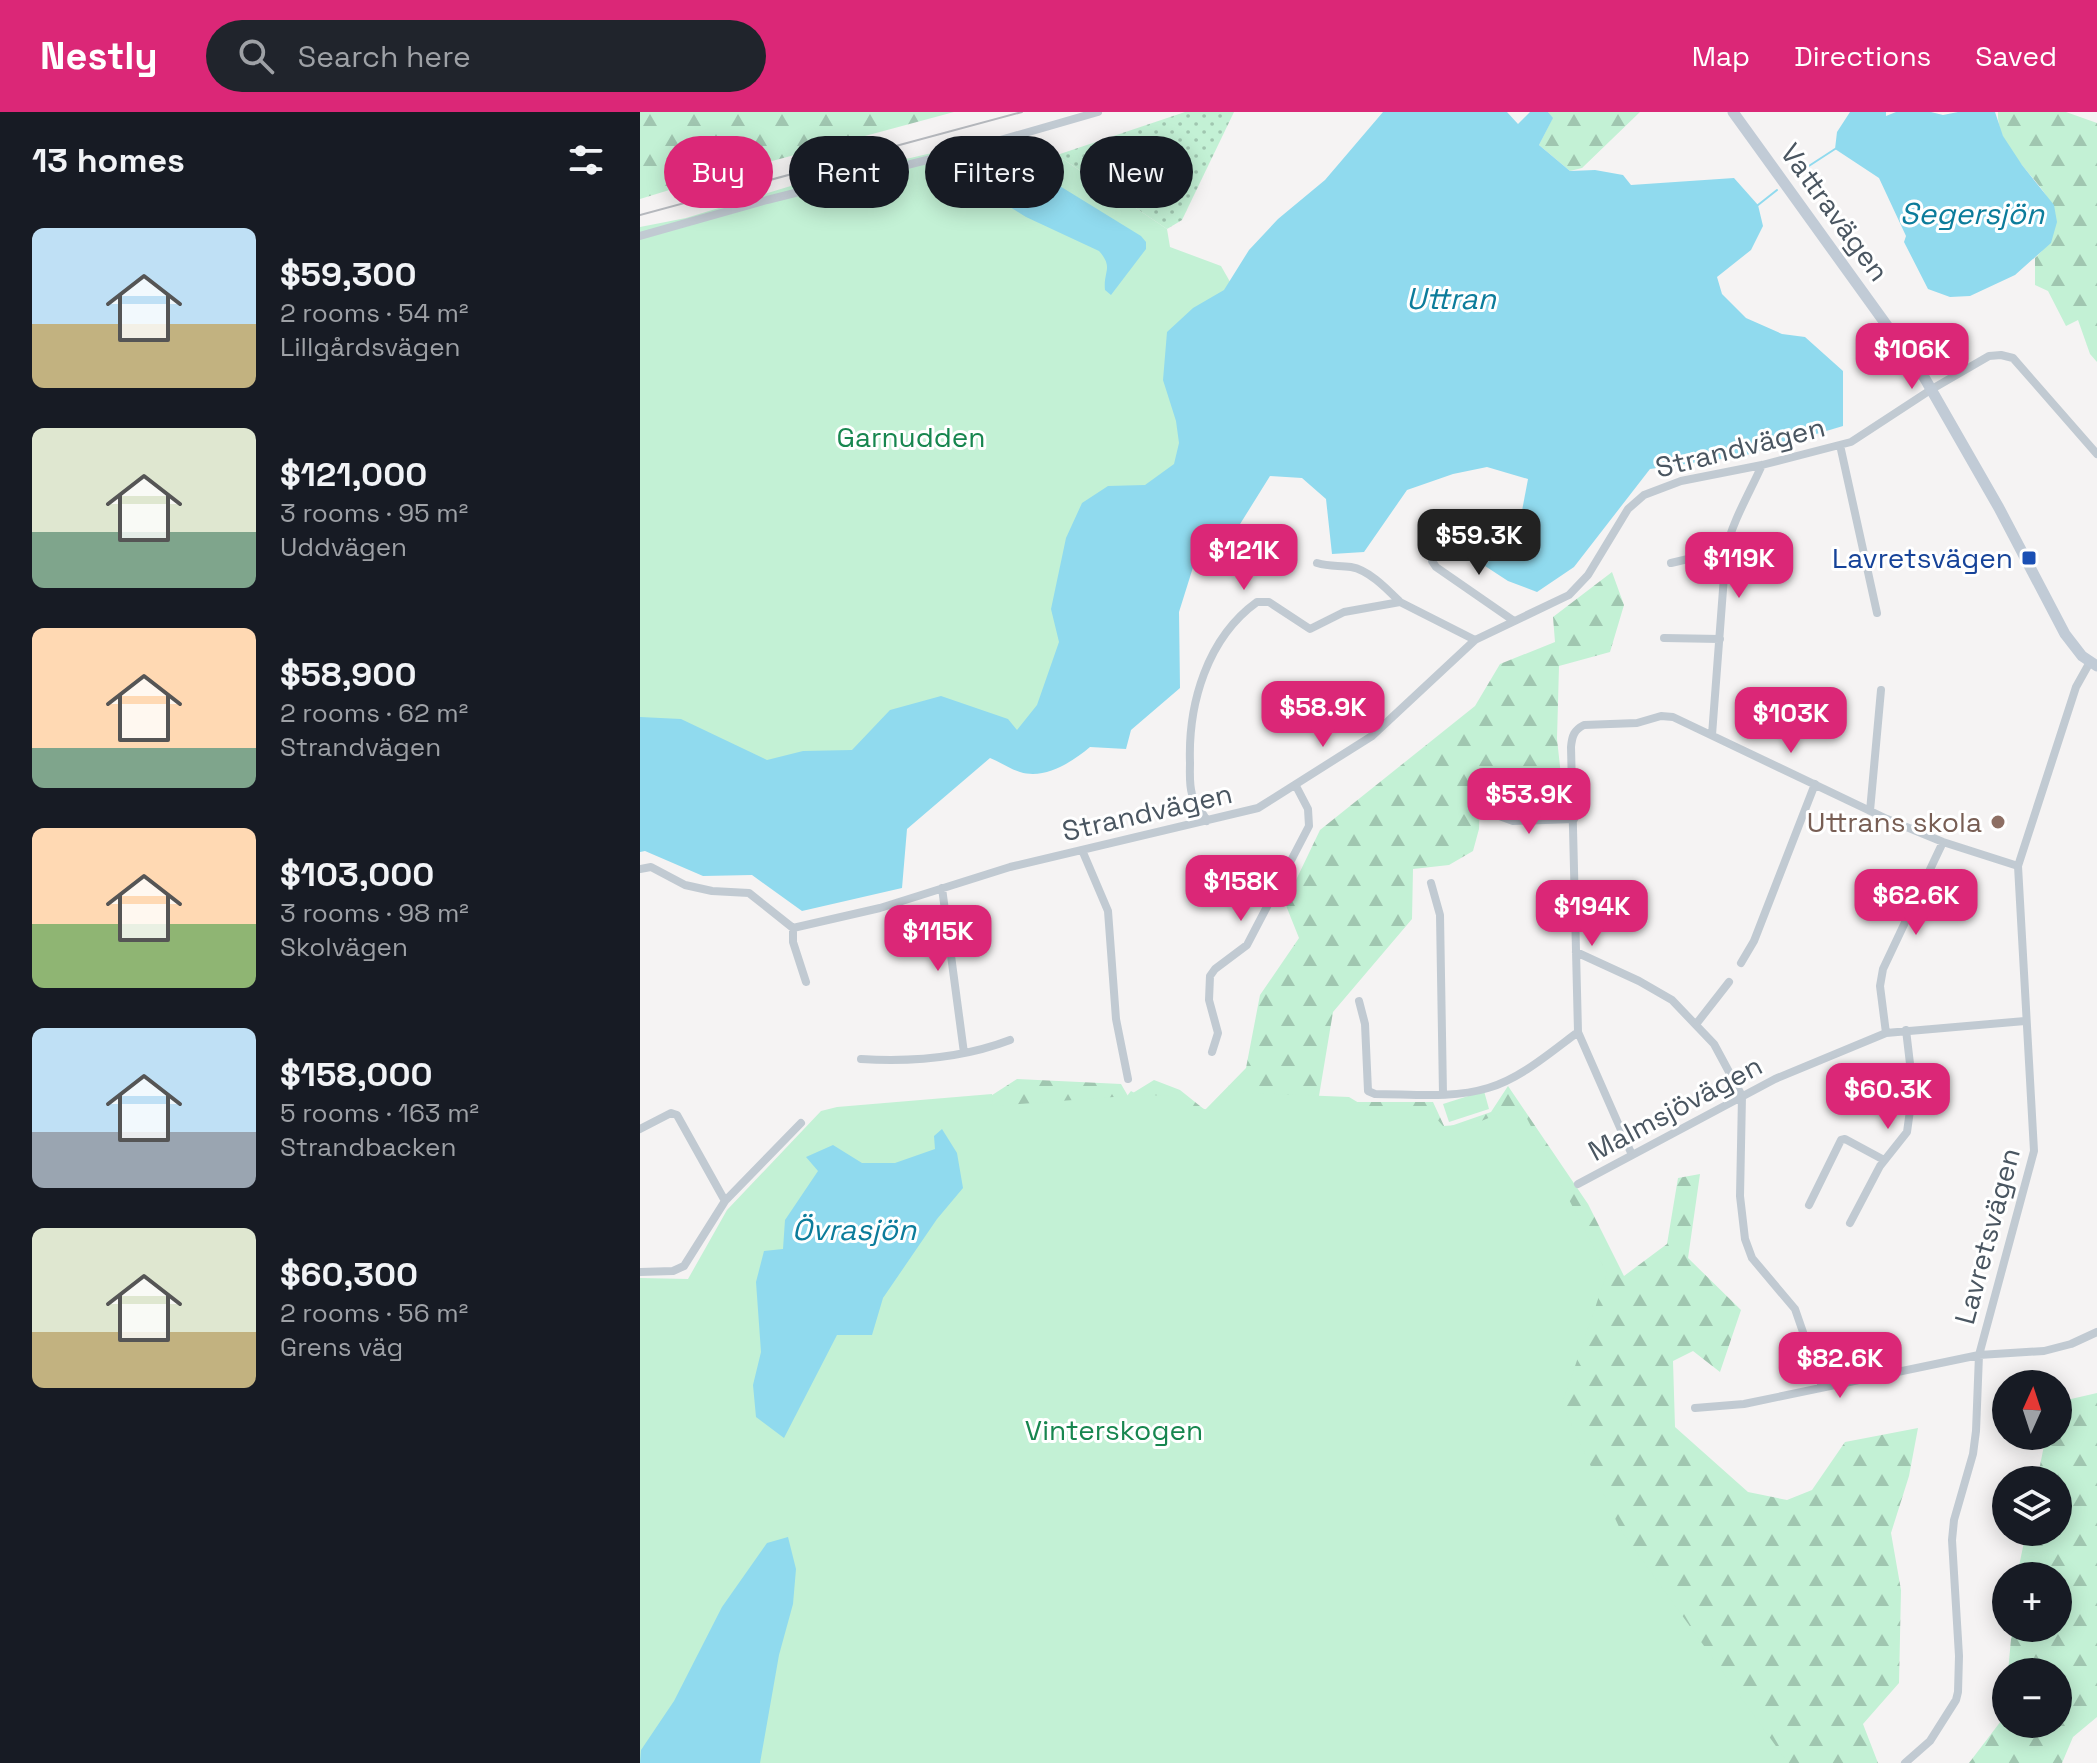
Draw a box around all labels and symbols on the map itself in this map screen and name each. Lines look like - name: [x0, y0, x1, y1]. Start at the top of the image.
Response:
- street label: Vattravägen: [1773, 136, 1897, 288]
- water label: Segersjön: [1900, 194, 2045, 233]
- water label: Uttran: [1406, 279, 1497, 318]
- pin: $106K: [1856, 323, 1968, 391]
- street label: Strandvägen: [1651, 409, 1829, 485]
- park label: Garnudden: [836, 419, 986, 455]
- pin: $59.3K: [1414, 509, 1544, 577]
- pin: $121K: [1188, 524, 1300, 592]
- pin: $119K: [1683, 532, 1795, 600]
- place label: Lavretsvägen: [1832, 540, 2013, 576]
- marker: Lavretsvägen: [2020, 549, 2038, 567]
- pin: $58.9K: [1258, 681, 1388, 749]
- pin: $103K: [1735, 687, 1847, 755]
- pin: $53.9K: [1464, 768, 1594, 836]
- street label: Strandvägen: [1058, 775, 1236, 849]
- place label: Uttrans skola: [1807, 804, 1982, 840]
- marker: Uttrans skola: [1989, 813, 2007, 831]
- pin: $158K: [1185, 855, 1297, 923]
- pin: $62.6K: [1851, 869, 1981, 937]
- pin: $194K: [1536, 880, 1648, 948]
- pin: $115K: [882, 905, 994, 973]
- street label: Malmsjövägen: [1582, 1047, 1768, 1169]
- pin: $60.3K: [1823, 1063, 1953, 1131]
- street label: Lavretsvägen: [1946, 1144, 2028, 1328]
- water label: Övrasjön: [792, 1210, 917, 1249]
- pin: $82.6K: [1775, 1332, 1905, 1400]
- north arrow: [1992, 1370, 2072, 1450]
- park label: Vinterskogen: [1025, 1412, 1203, 1448]

